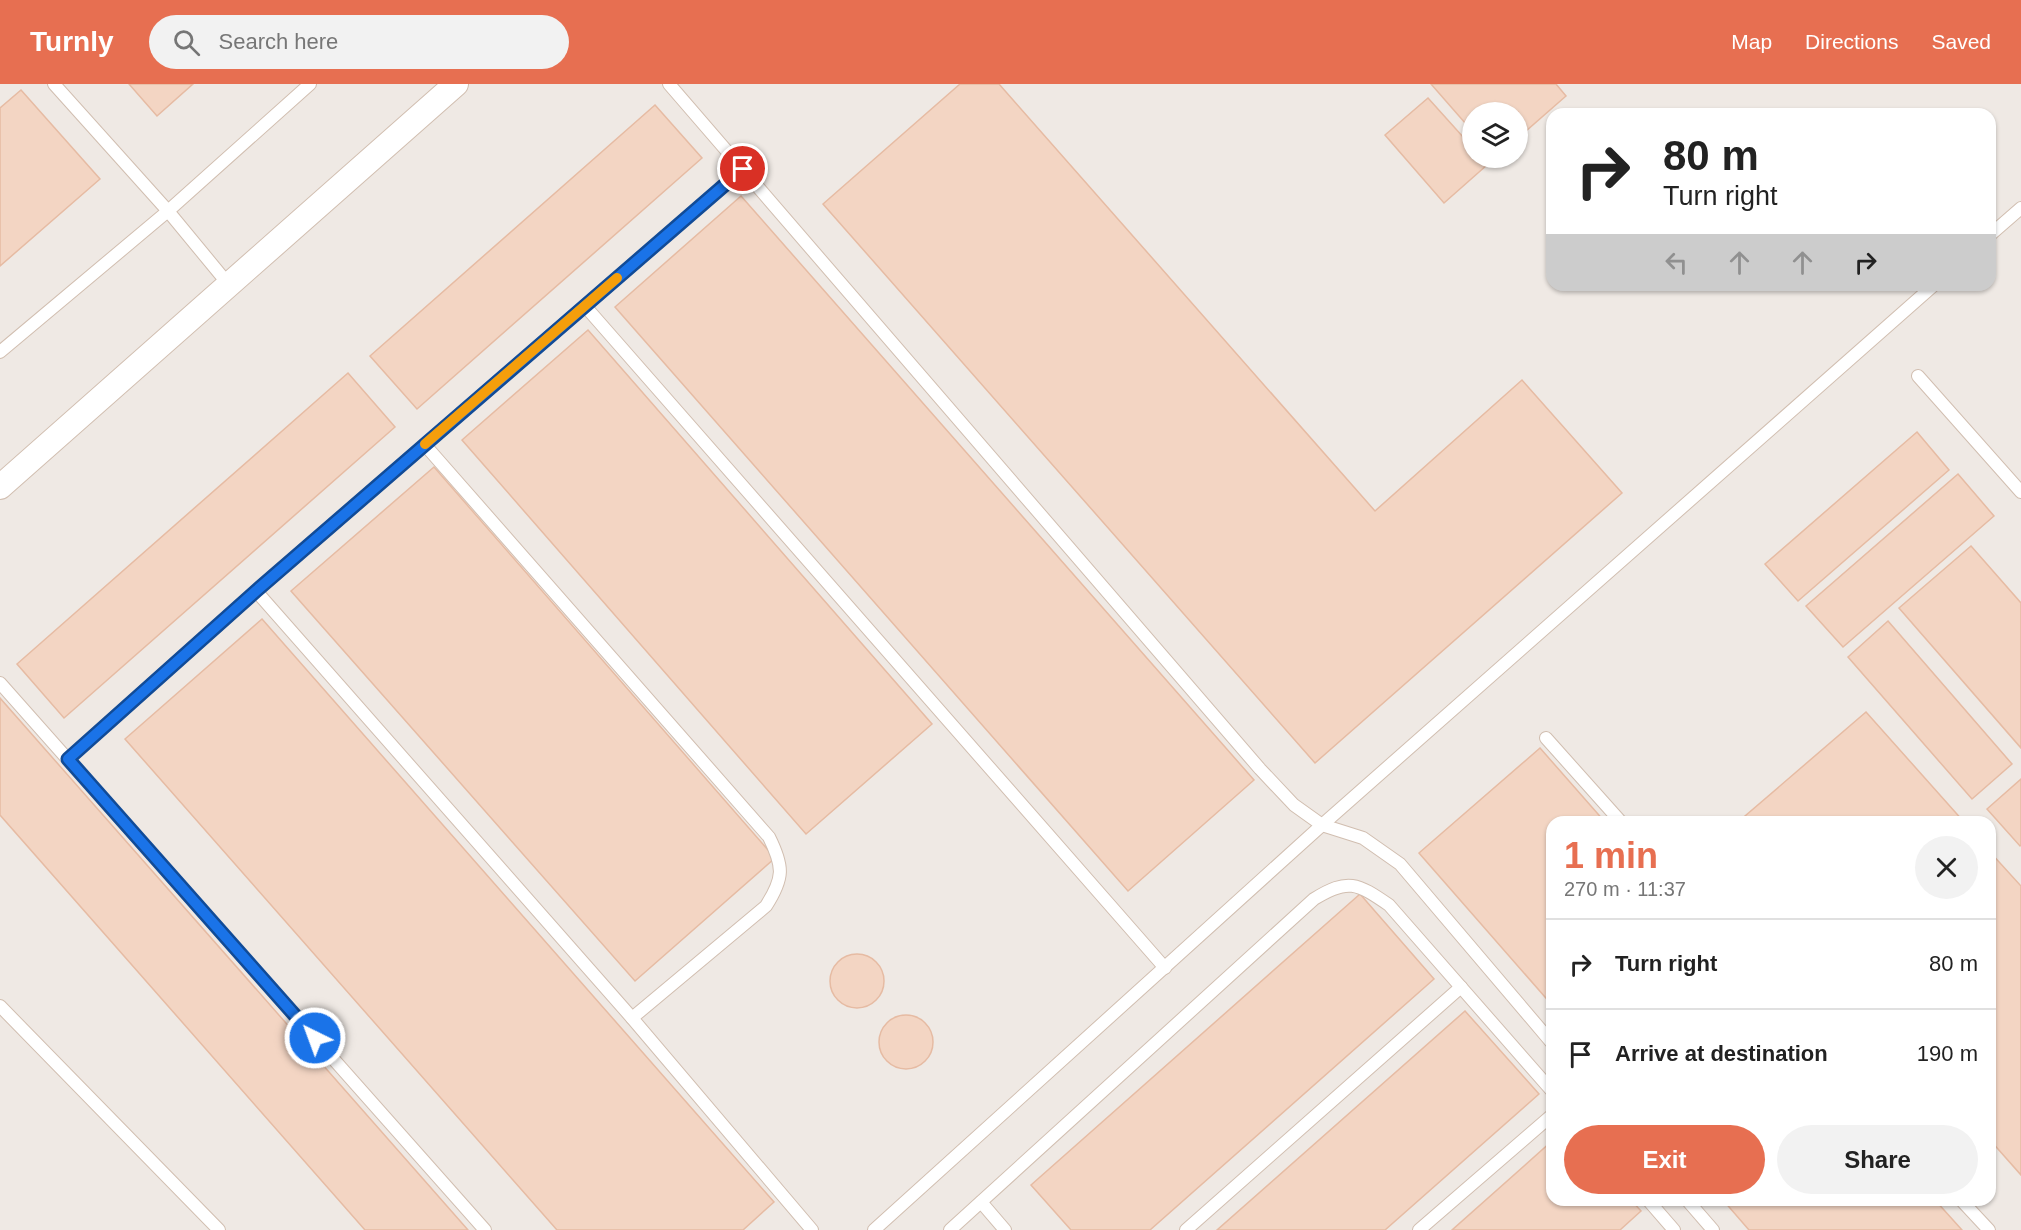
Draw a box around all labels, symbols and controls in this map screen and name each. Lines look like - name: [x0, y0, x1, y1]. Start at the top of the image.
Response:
- search box: [149, 15, 569, 69]
- text: Turnly: [30, 26, 113, 57]
- icon: search: [170, 26, 203, 59]
- text: Search here: [218, 29, 338, 54]
- text: Map: [1731, 30, 1772, 53]
- text: Directions: [1805, 30, 1898, 53]
- text: Saved: [1931, 30, 1991, 53]
- map controls: [1462, 102, 1528, 168]
- button: layers: [1462, 102, 1528, 168]
- icon: right: [1564, 132, 1642, 210]
- text: 80 m: [1663, 132, 1759, 179]
- pin: [717, 143, 768, 194]
- icon: arrive: [726, 152, 759, 185]
- text: Turn right: [1663, 181, 1778, 211]
- icon: left: [1660, 246, 1693, 279]
- icon: ahead: [1723, 246, 1756, 279]
- icon: ahead: [1786, 246, 1819, 279]
- icon: right: [1849, 246, 1882, 279]
- text: 1 min: [1564, 835, 1658, 876]
- button: close: [1915, 836, 1978, 899]
- text: 270 m · 11:37: [1564, 878, 1686, 900]
- icon: right: [1564, 948, 1597, 981]
- text: Turn right: [1615, 951, 1717, 976]
- text: 80 m: [1929, 951, 1978, 976]
- position arrow: [283, 1006, 347, 1070]
- icon: arrive: [1564, 1038, 1597, 1071]
- text: Arrive at destination: [1615, 1041, 1828, 1066]
- text: 190 m: [1917, 1041, 1978, 1066]
- button: Exit: [1564, 1125, 1765, 1194]
- button: Share: [1777, 1125, 1978, 1194]

